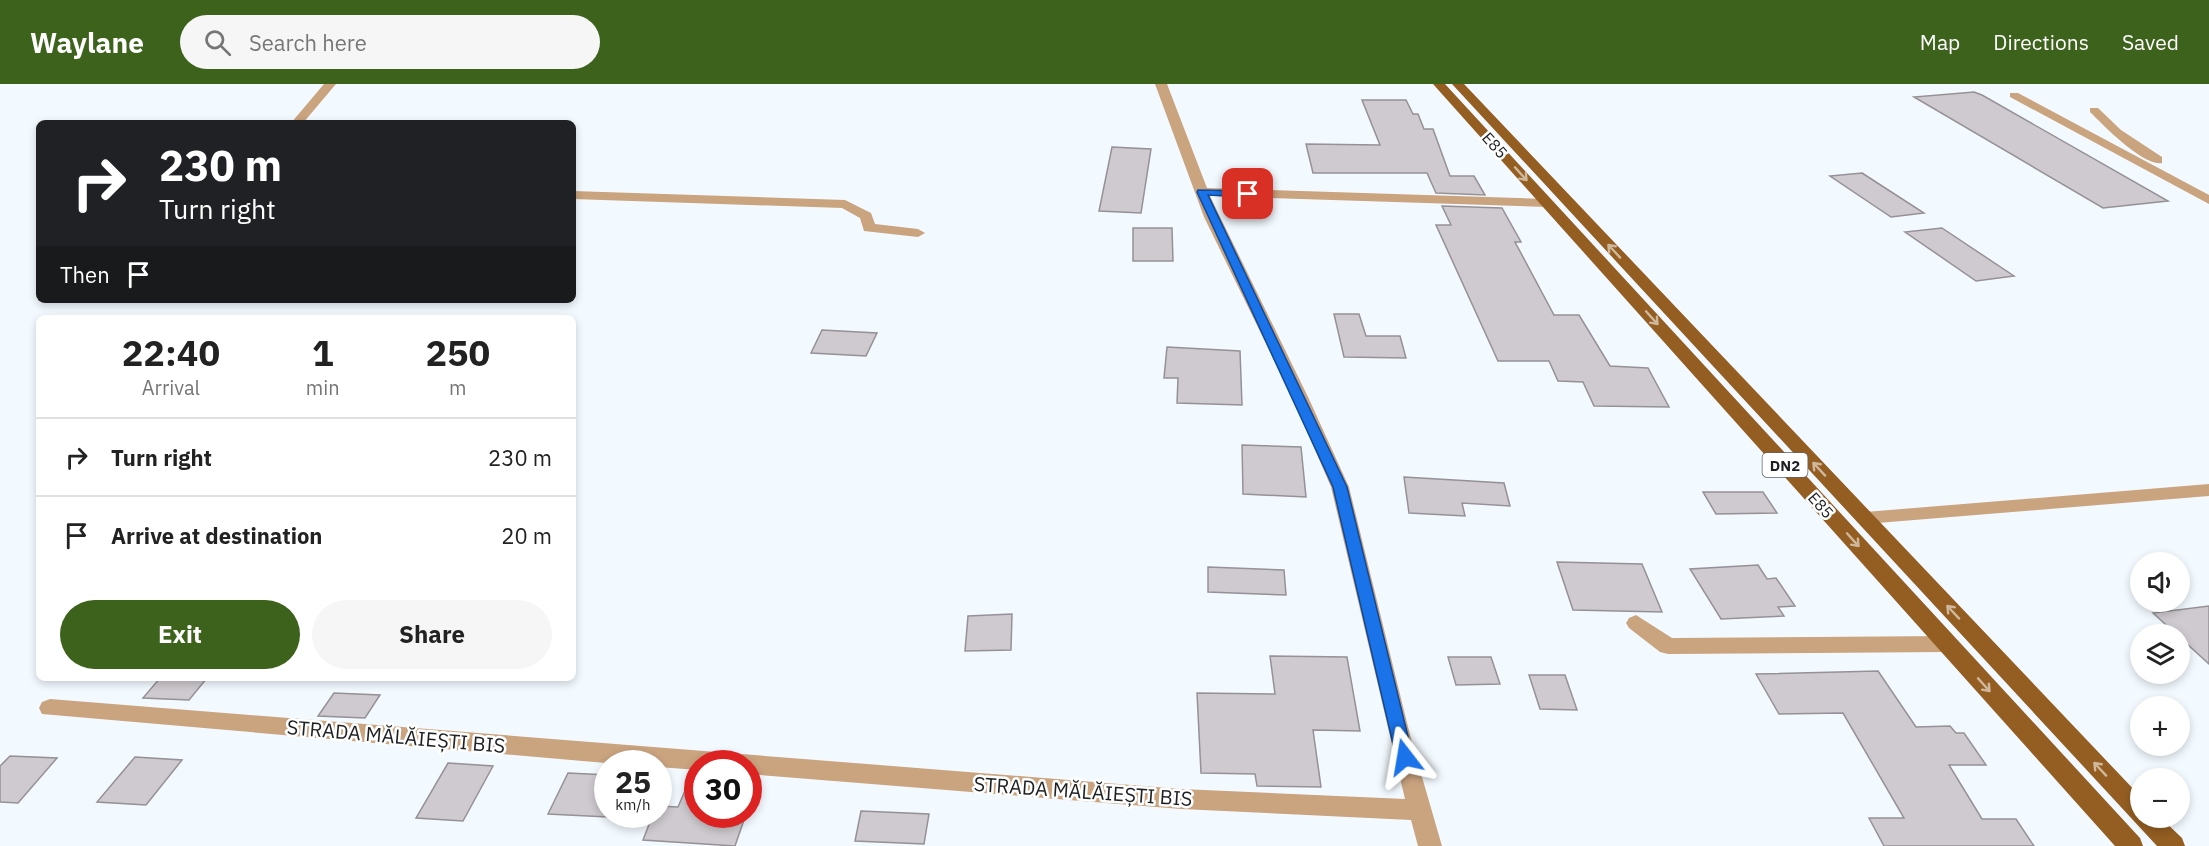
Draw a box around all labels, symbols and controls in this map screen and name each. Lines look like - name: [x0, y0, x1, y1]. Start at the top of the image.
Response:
- search box: [180, 15, 600, 69]
- text: Waylane: [30, 24, 144, 61]
- icon: search: [201, 26, 234, 59]
- text: Search here: [249, 28, 367, 57]
- text: Map: [1920, 28, 1960, 56]
- text: Directions: [1993, 28, 2089, 56]
- text: Saved: [2122, 28, 2179, 56]
- street label: E85: [1478, 128, 1512, 162]
- text: 230 m: [159, 138, 282, 193]
- icon: right: [60, 144, 138, 222]
- one-way arrow: [1514, 166, 1528, 181]
- pin: [1222, 168, 1273, 219]
- icon: arrive: [1231, 177, 1264, 210]
- text: Turn right: [159, 191, 276, 226]
- one-way arrow: [1607, 243, 1621, 258]
- icon: arrive: [122, 258, 155, 291]
- text: Then: [60, 260, 110, 289]
- one-way arrow: [1645, 310, 1659, 325]
- text: 22:40: [122, 329, 220, 376]
- text: 1: [312, 329, 334, 376]
- text: 250: [425, 329, 490, 376]
- text: Arrival: [142, 374, 200, 401]
- text: min: [306, 374, 340, 401]
- text: m: [449, 374, 467, 401]
- icon: right: [60, 441, 93, 474]
- text: Turn right: [111, 443, 212, 472]
- text: 230 m: [488, 443, 552, 472]
- road number: DN2: [1762, 453, 1808, 477]
- one-way arrow: [1812, 462, 1826, 477]
- street label: E85: [1804, 488, 1838, 522]
- icon: arrive: [60, 519, 93, 552]
- text: Arrive at destination: [111, 521, 322, 550]
- text: 20 m: [501, 521, 552, 550]
- one-way arrow: [1846, 533, 1861, 548]
- map controls: [2130, 552, 2190, 828]
- button: sound: [2130, 552, 2190, 612]
- button: Exit: [60, 600, 300, 669]
- button: Share: [312, 600, 552, 669]
- one-way arrow: [1945, 604, 1960, 619]
- button: layers: [2130, 624, 2190, 684]
- one-way arrow: [1977, 677, 1991, 692]
- button: +: [2130, 696, 2190, 756]
- street label: STRADA MĂLĂIEȘTI BIS: [286, 713, 506, 759]
- position arrow: [1373, 725, 1437, 789]
- speed limit sign: 30: [684, 750, 762, 828]
- text: 25: [615, 762, 651, 801]
- one-way arrow: [2094, 762, 2108, 777]
- button: −: [2130, 768, 2190, 828]
- street label: STRADA MĂLĂIEȘTI BIS: [973, 770, 1193, 812]
- text: km/h: [615, 795, 651, 814]

